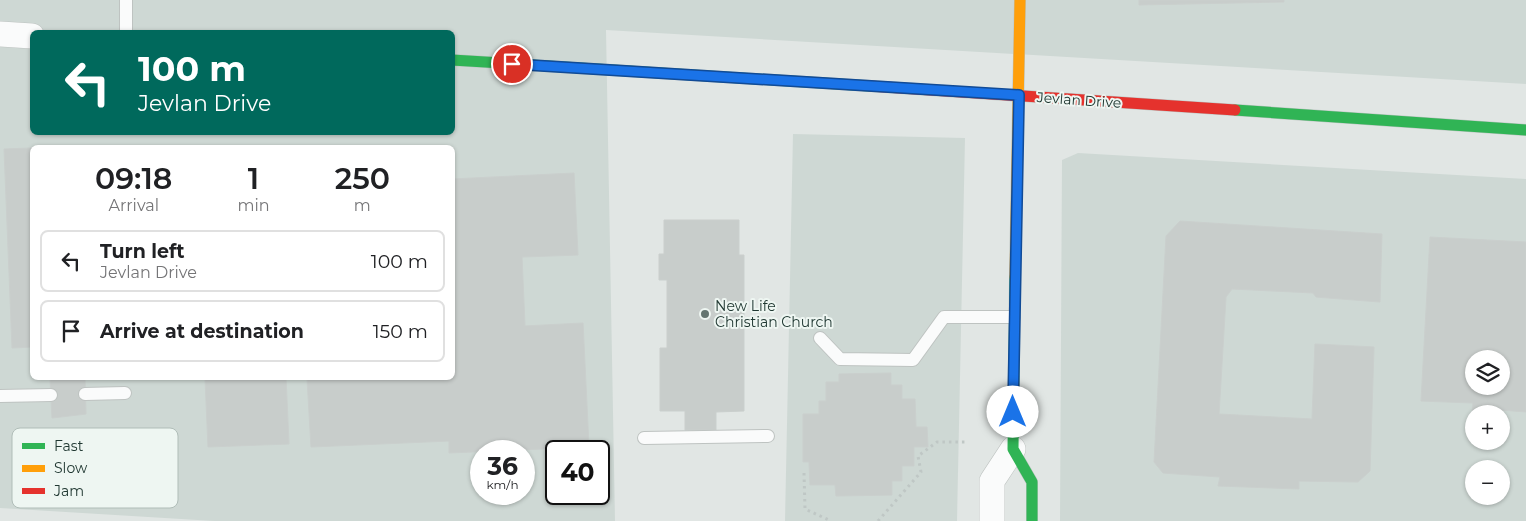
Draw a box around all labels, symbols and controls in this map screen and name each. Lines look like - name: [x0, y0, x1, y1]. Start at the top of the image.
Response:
- pin: [491, 43, 533, 85]
- text: 100 m: [138, 47, 246, 90]
- icon: left: [55, 50, 120, 115]
- icon: arrive: [498, 50, 526, 78]
- street label: Jevlan Drive: [1035, 88, 1122, 112]
- text: Jevlan Drive: [138, 90, 271, 117]
- text: 09:18: [95, 160, 172, 197]
- text: 1: [248, 160, 259, 197]
- text: 250: [335, 160, 390, 197]
- text: Arrival: [109, 196, 159, 215]
- text: min: [238, 196, 270, 215]
- text: m: [354, 196, 371, 215]
- text: Turn left: [100, 240, 185, 263]
- icon: left: [57, 247, 85, 275]
- text: 100 m: [371, 250, 428, 273]
- text: Jevlan Drive: [100, 263, 197, 282]
- place label: New Life Christian Church: [715, 297, 833, 331]
- marker: New Life Christian Church: [699, 308, 711, 320]
- icon: arrive: [57, 317, 85, 345]
- text: Arrive at destination: [100, 320, 304, 343]
- text: 150 m: [373, 320, 428, 343]
- map controls: [1465, 350, 1510, 505]
- button: layers: [1465, 350, 1510, 395]
- position arrow: [986, 385, 1038, 437]
- button: +: [1465, 405, 1510, 450]
- legend: [12, 428, 178, 508]
- text: Fast: [54, 437, 84, 455]
- speed limit sign: 40: [545, 440, 610, 505]
- text: 36: [487, 451, 518, 481]
- text: Slow: [54, 459, 88, 477]
- button: −: [1465, 460, 1510, 505]
- text: km/h: [486, 477, 519, 492]
- text: Jam: [53, 482, 84, 500]

